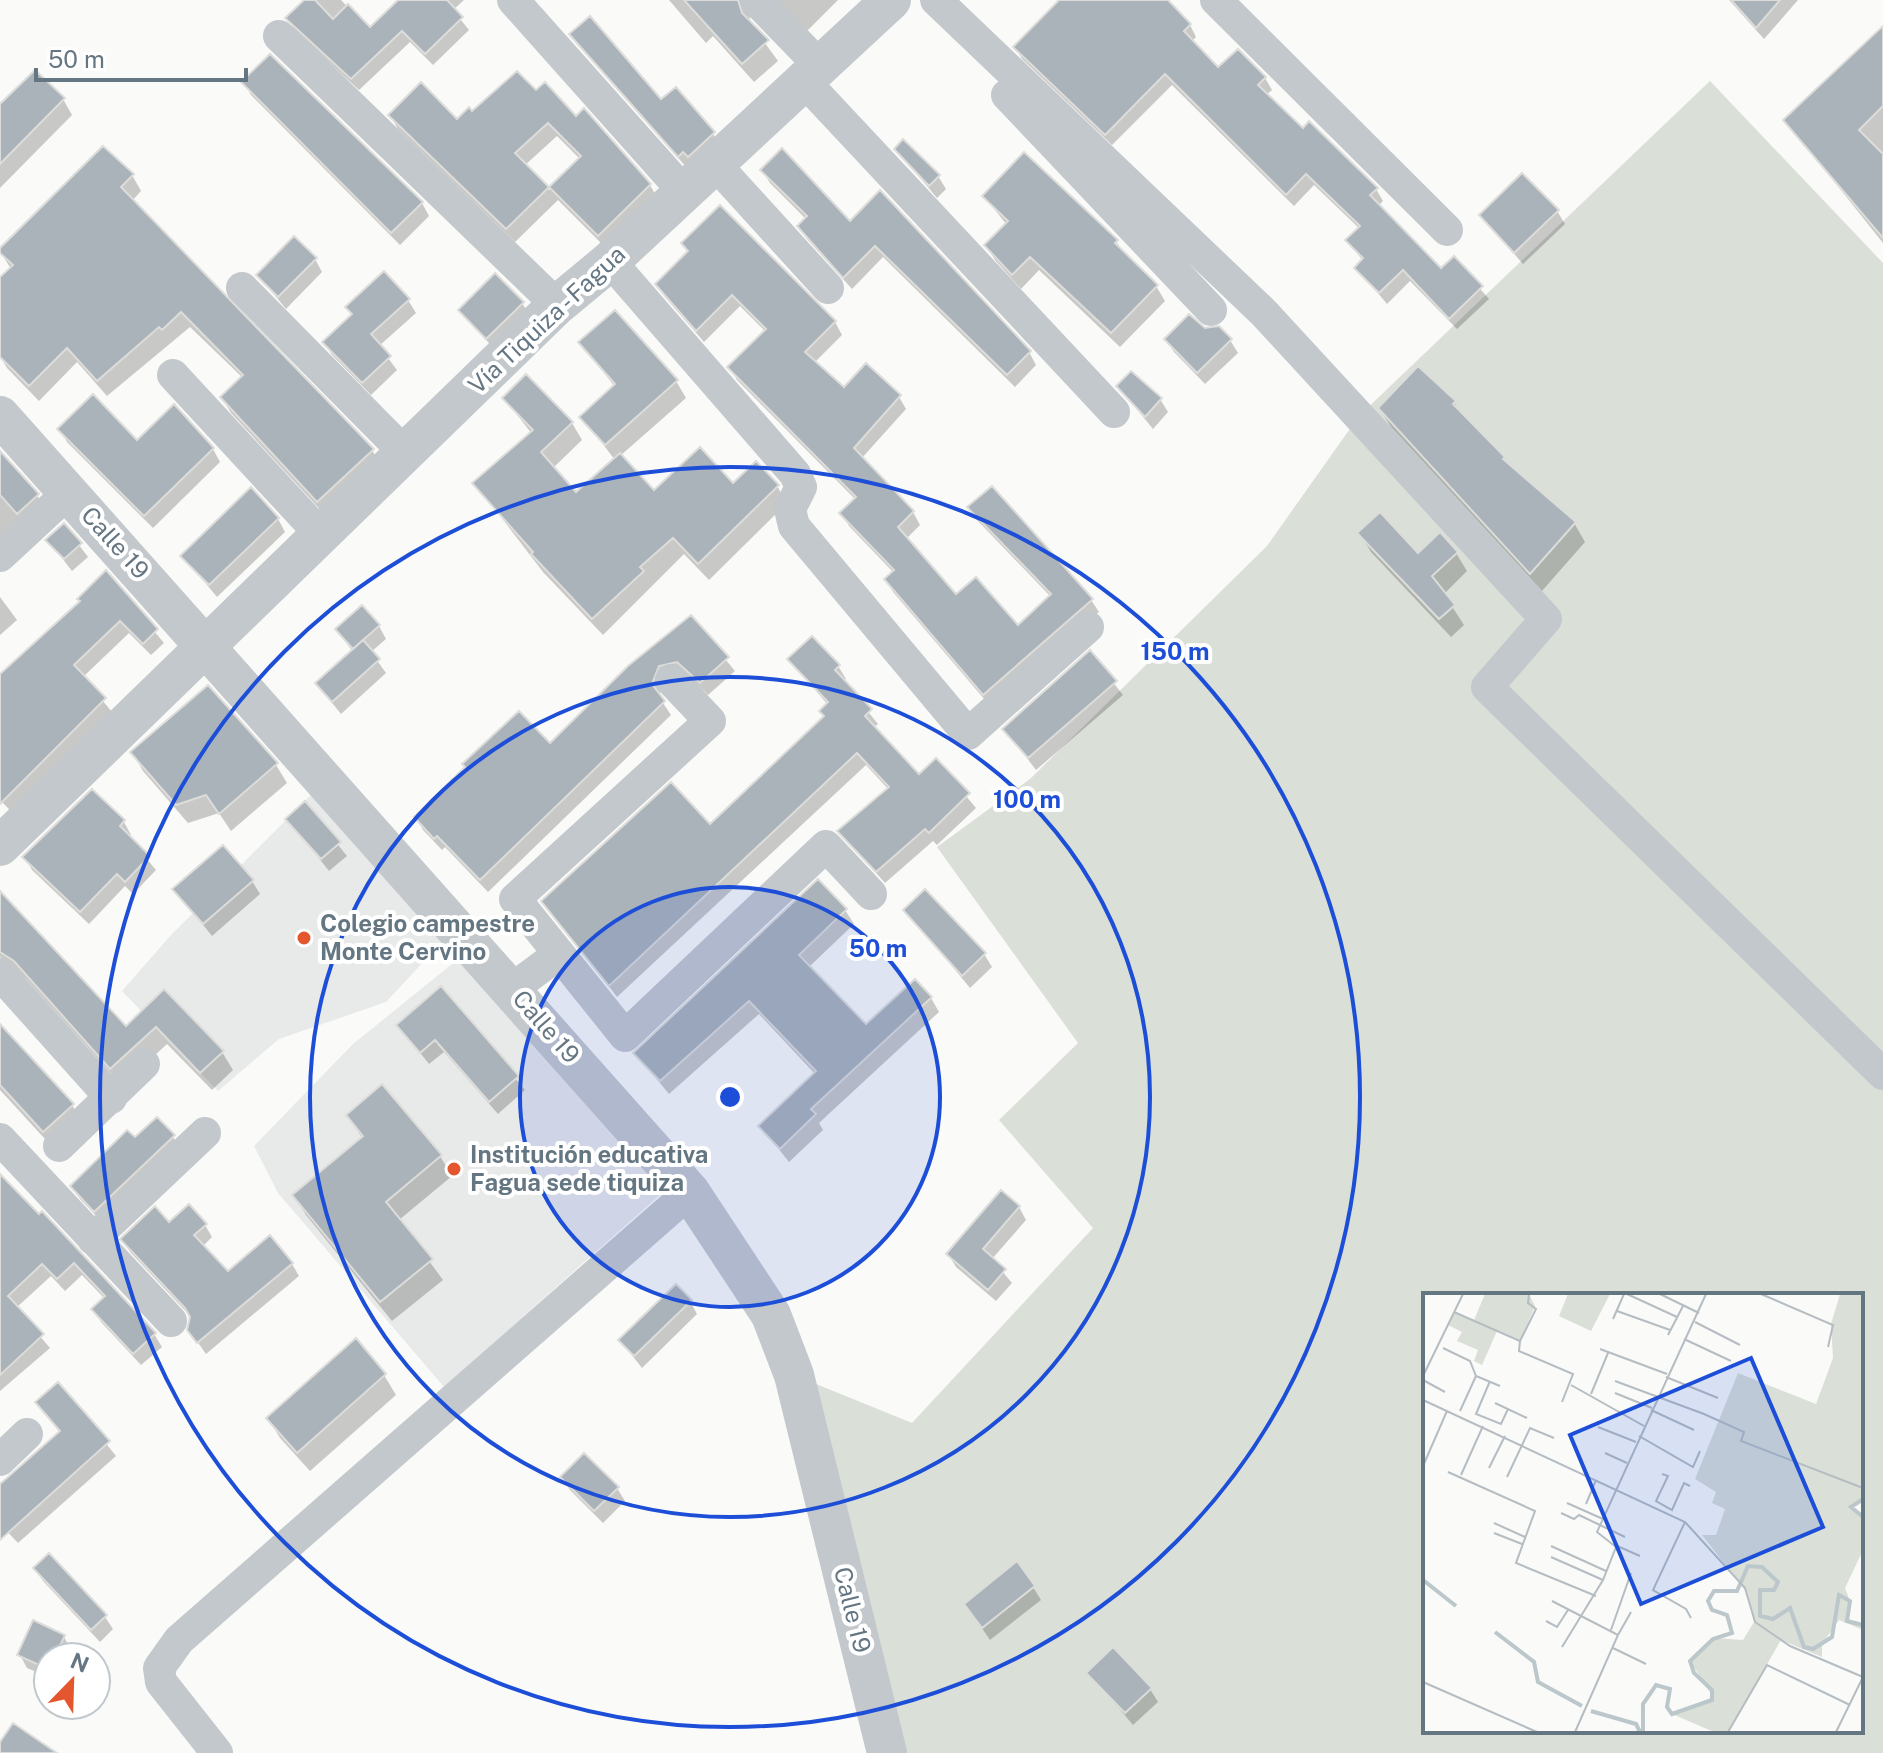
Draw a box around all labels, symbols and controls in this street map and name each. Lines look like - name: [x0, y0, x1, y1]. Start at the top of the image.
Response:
- scale bar: [36, 32, 246, 82]
- text: 50 m: [48, 45, 105, 73]
- street label: Vía Tiquiza - Fagua: [462, 240, 630, 399]
- street label: Calle 19: [76, 501, 155, 584]
- text: 150 m: [1141, 637, 1209, 665]
- text: 100 m: [993, 785, 1061, 813]
- place label: Colegio campestre Monte Cervino: [320, 909, 535, 965]
- marker: Colegio campestre Monte Cervino: [295, 929, 313, 947]
- text: 50 m: [849, 934, 907, 962]
- street label: Calle 19: [508, 984, 586, 1068]
- centre of rings: [716, 1083, 744, 1111]
- place label: Institución educativa Fagua sede tiquiza: [470, 1140, 708, 1196]
- marker: Institución educativa Fagua sede tiquiza: [445, 1160, 463, 1178]
- inset map: [1423, 1293, 1863, 1733]
- street label: Calle 19: [829, 1564, 877, 1655]
- north arrow: [32, 1641, 112, 1721]
- text: N: [67, 1647, 93, 1678]

